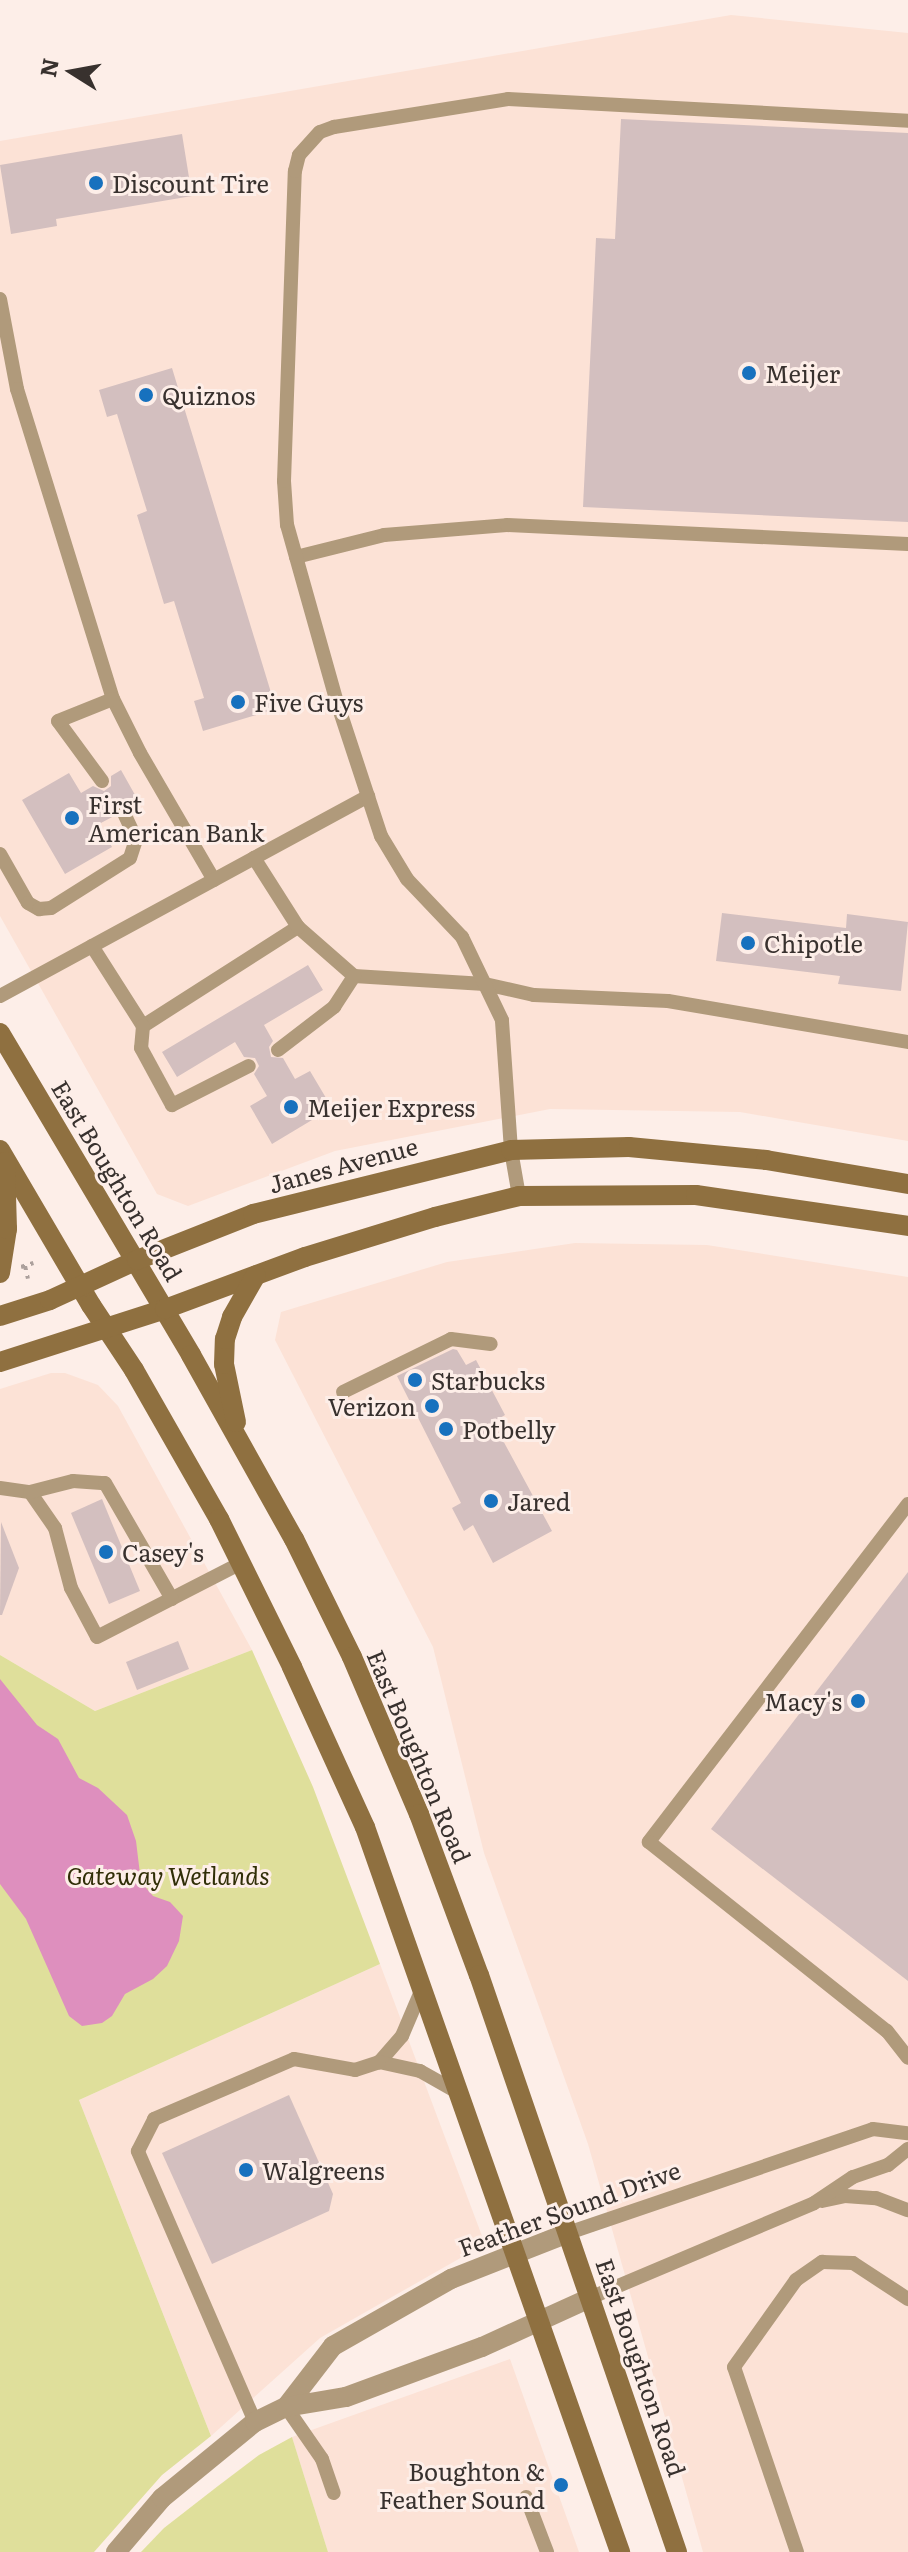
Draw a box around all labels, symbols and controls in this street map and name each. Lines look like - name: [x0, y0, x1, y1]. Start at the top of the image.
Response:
- north arrow: [32, 32, 112, 112]
- text: N: [30, 55, 66, 80]
- place label: Discount Tire: [112, 169, 269, 197]
- marker: Discount Tire: [87, 174, 105, 192]
- place label: Meijer: [765, 359, 840, 387]
- marker: Meijer: [740, 364, 758, 382]
- place label: Quiznos: [162, 381, 255, 409]
- marker: Quiznos: [137, 386, 155, 404]
- place label: Five Guys: [254, 688, 363, 716]
- marker: Five Guys: [229, 693, 247, 711]
- place label: First American Bank: [88, 790, 264, 846]
- marker: First American Bank: [63, 809, 81, 827]
- place label: Chipotle: [764, 929, 863, 957]
- marker: Chipotle: [739, 934, 757, 952]
- street label: East Boughton Road: [47, 1075, 189, 1285]
- place label: Meijer Express: [307, 1093, 475, 1121]
- marker: Meijer Express: [282, 1098, 300, 1116]
- street label: Janes Avenue: [265, 1130, 421, 1198]
- place label: Starbucks: [431, 1366, 545, 1394]
- marker: Starbucks: [406, 1371, 424, 1389]
- place label: Verizon: [328, 1392, 416, 1420]
- marker: Verizon: [423, 1397, 441, 1415]
- place label: Potbelly: [462, 1415, 556, 1443]
- marker: Potbelly: [437, 1420, 455, 1438]
- place label: Jared: [507, 1487, 570, 1515]
- marker: Jared: [482, 1492, 500, 1510]
- place label: Casey's: [122, 1538, 204, 1566]
- marker: Casey's: [97, 1543, 115, 1561]
- street label: East Boughton Road: [362, 1645, 478, 1867]
- place label: Macy's: [764, 1687, 842, 1715]
- marker: Macy's: [849, 1692, 867, 1710]
- park label: Gateway Wetlands: [66, 1861, 270, 1889]
- street label: Feather Sound Drive: [454, 2154, 684, 2262]
- place label: Walgreens: [262, 2156, 384, 2184]
- marker: Walgreens: [237, 2161, 255, 2179]
- street label: East Boughton Road: [591, 2254, 693, 2480]
- place label: Boughton & Feather Sound: [379, 2457, 545, 2513]
- marker: Boughton & Feather Sound: [552, 2476, 570, 2494]

